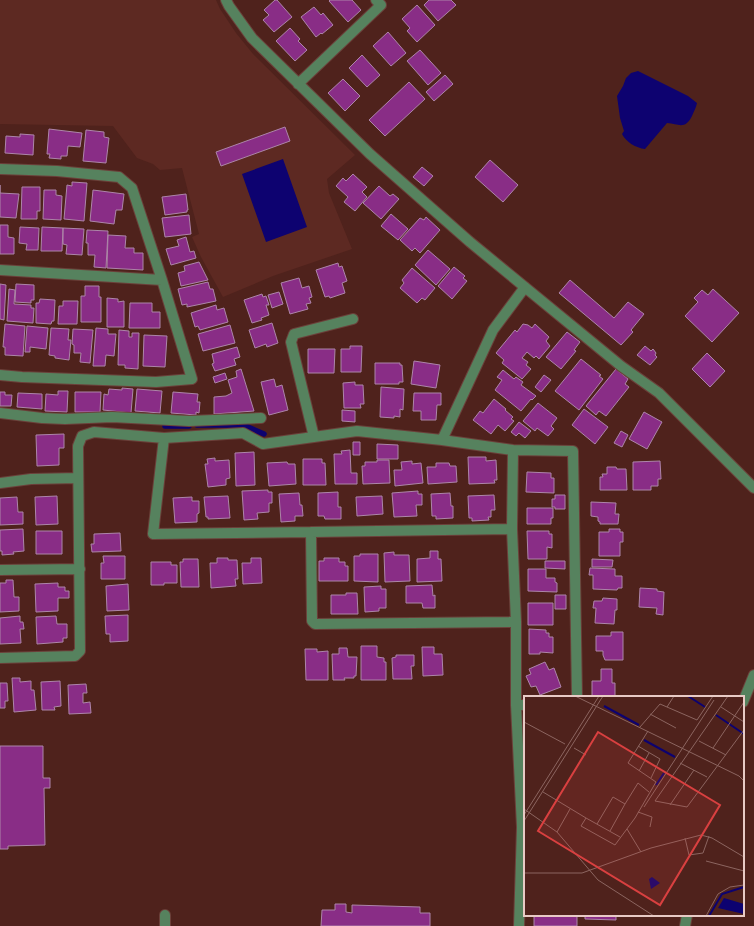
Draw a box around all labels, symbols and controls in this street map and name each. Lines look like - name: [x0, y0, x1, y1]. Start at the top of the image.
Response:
- inset map: [524, 696, 744, 916]

